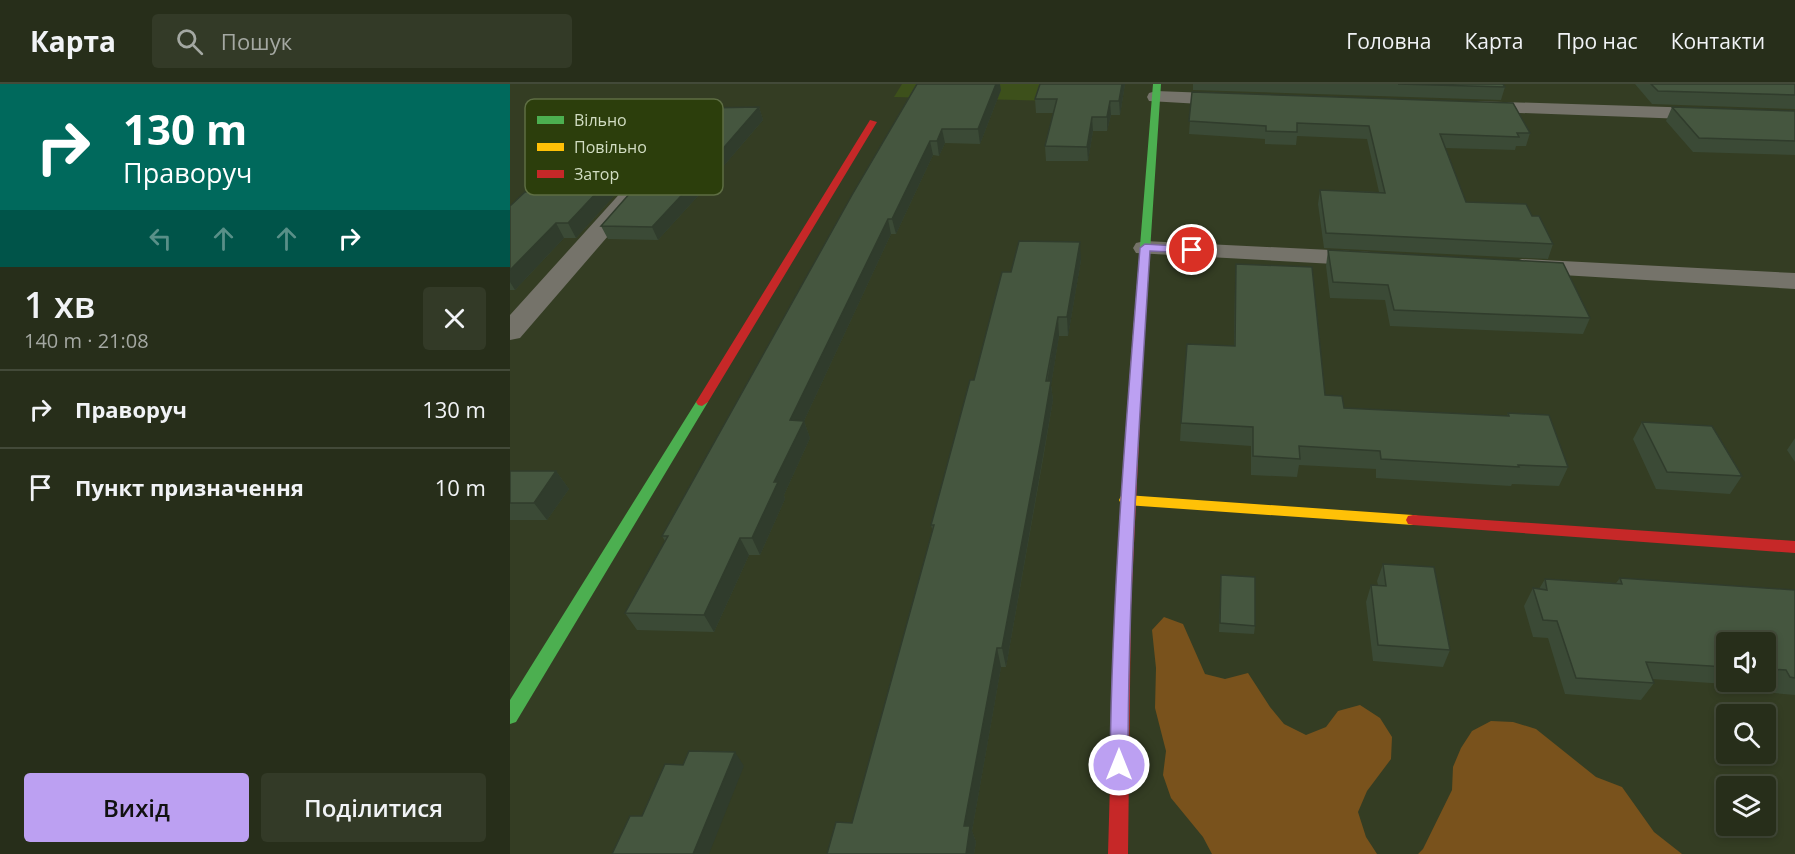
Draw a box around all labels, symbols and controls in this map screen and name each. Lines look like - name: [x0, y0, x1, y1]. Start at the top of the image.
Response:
- search box: [152, 14, 572, 68]
- text: Карта: [30, 22, 116, 60]
- icon: search: [173, 25, 206, 58]
- text: Пошук: [221, 26, 292, 56]
- text: Головна: [1346, 27, 1431, 55]
- text: Карта: [1464, 27, 1523, 55]
- text: Про нас: [1556, 27, 1638, 55]
- text: Контакти: [1671, 27, 1765, 55]
- legend: [525, 99, 723, 195]
- text: 130 m: [123, 100, 247, 157]
- icon: right: [24, 108, 102, 186]
- text: Вільно: [574, 109, 627, 131]
- text: Повільно: [574, 136, 647, 158]
- text: Праворуч: [123, 154, 252, 191]
- text: Затор: [574, 163, 619, 185]
- icon: left: [144, 222, 177, 255]
- icon: ahead: [207, 222, 240, 255]
- icon: ahead: [270, 222, 303, 255]
- icon: right: [333, 222, 366, 255]
- pin: [1166, 224, 1217, 275]
- icon: arrive: [1175, 233, 1208, 266]
- text: 1 хв: [24, 280, 95, 329]
- button: close: [423, 287, 486, 350]
- text: 140 m · 21:08: [24, 327, 149, 354]
- icon: right: [24, 393, 57, 426]
- text: Праворуч: [75, 394, 187, 424]
- text: 130 m: [422, 394, 486, 424]
- icon: arrive: [24, 471, 57, 504]
- text: Пункт призначення: [75, 472, 304, 502]
- text: 10 m: [435, 472, 486, 502]
- map controls: [1716, 632, 1776, 836]
- button: sound: [1716, 632, 1776, 692]
- button: search: [1716, 704, 1776, 764]
- position arrow: [1087, 733, 1151, 797]
- button: Вихід: [24, 773, 249, 842]
- button: Поділитися: [261, 773, 486, 842]
- button: layers: [1716, 776, 1776, 836]

